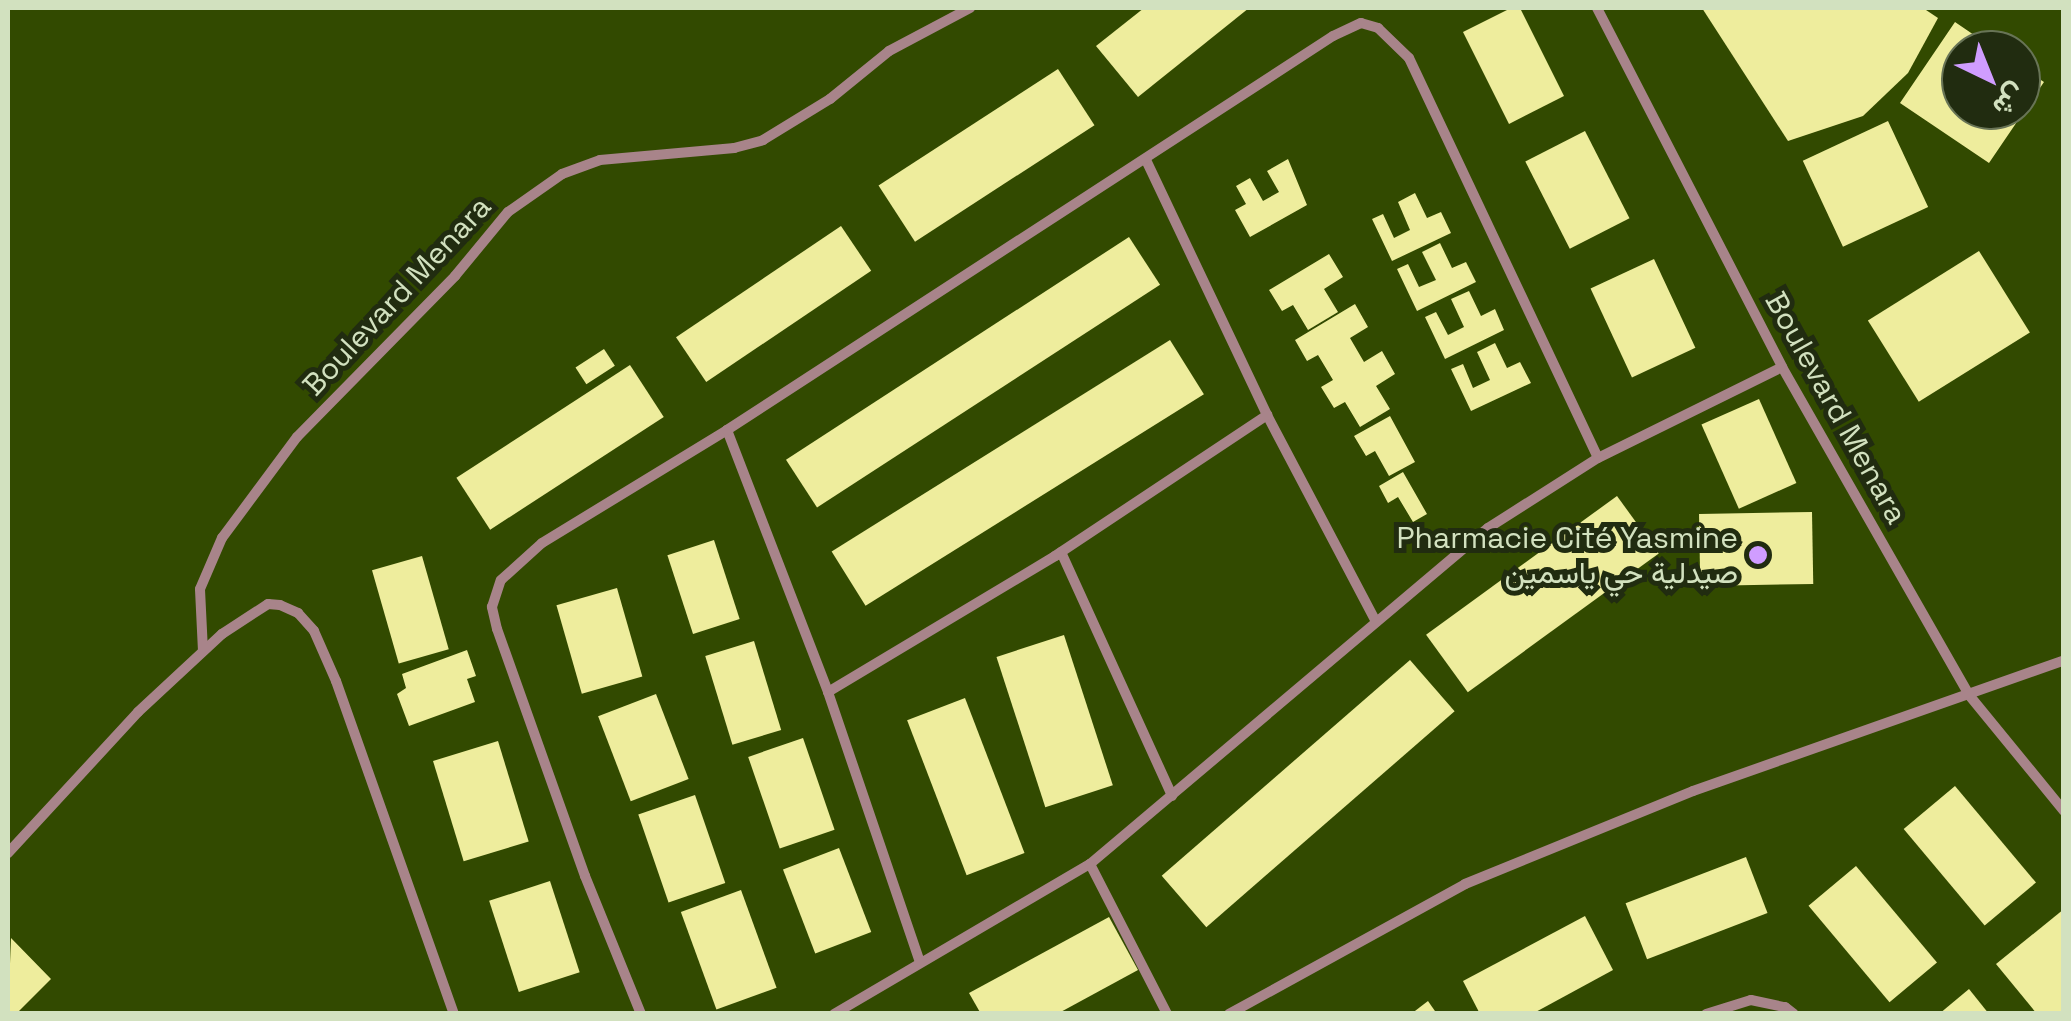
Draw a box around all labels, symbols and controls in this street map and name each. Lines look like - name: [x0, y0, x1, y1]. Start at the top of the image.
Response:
- north arrow: [1941, 30, 2041, 130]
- text: ش: [1986, 76, 2035, 125]
- street label: Boulevard Menara: [295, 189, 499, 403]
- street label: Boulevard Menara: [1757, 286, 1915, 530]
- place label: Pharmacie Cité Yasmine صيدلية حي ياسمين: [1396, 520, 1738, 590]
- marker: Pharmacie Cité Yasmine صيدلية حي ياسمين: [1747, 544, 1769, 566]

